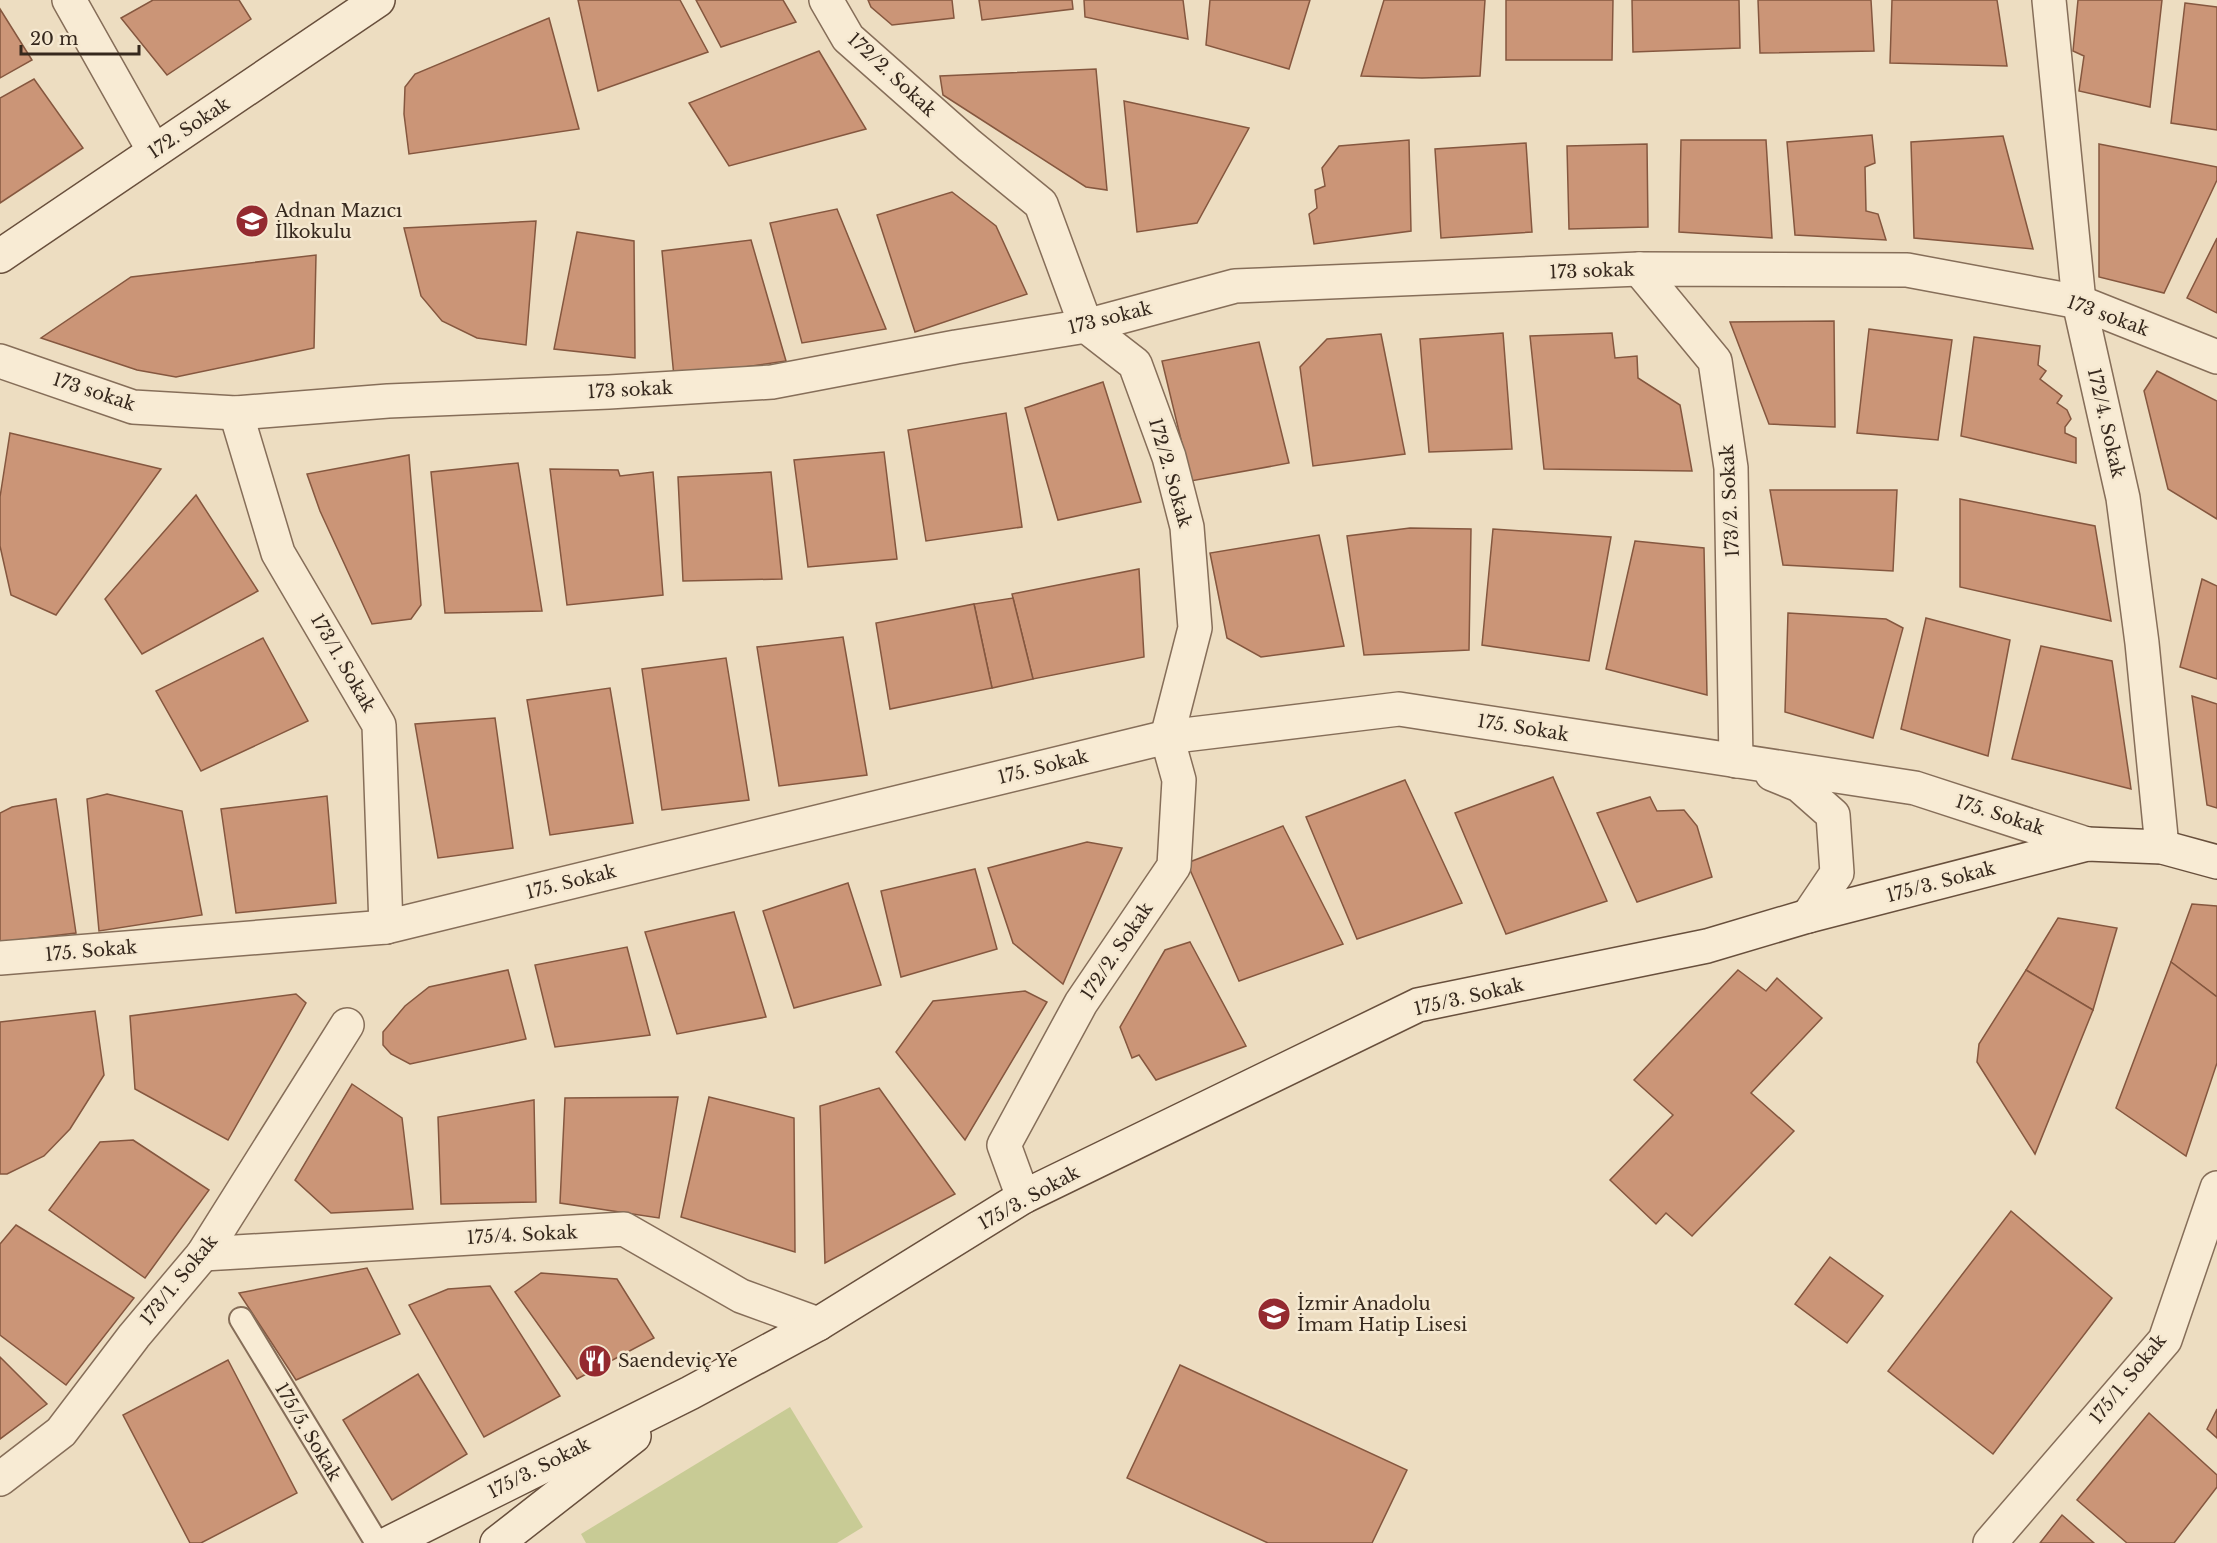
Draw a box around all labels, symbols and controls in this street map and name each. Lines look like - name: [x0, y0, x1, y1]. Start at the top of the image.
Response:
- scale bar: [21, 18, 140, 56]
- text: 20 m: [30, 28, 78, 50]
- street label: 172/2. Sokak: [843, 28, 941, 122]
- street label: 172. Sokak: [144, 93, 234, 163]
- place label: Adnan Mazıcı İlkokulu: [274, 200, 402, 243]
- school or university icon: Adnan Mazıcı İlkokulu: [234, 203, 270, 239]
- street label: 173 sokak: [1549, 259, 1635, 283]
- street label: 173 sokak: [2064, 291, 2152, 341]
- street label: 173 sokak: [1066, 297, 1154, 339]
- street label: 172/4. Sokak: [2083, 366, 2129, 480]
- street label: 173 sokak: [50, 368, 138, 416]
- street label: 173 sokak: [587, 377, 673, 403]
- street label: 172/2. Sokak: [1144, 416, 1196, 530]
- street label: 173/2. Sokak: [1716, 444, 1744, 558]
- street label: 173/1. Sokak: [306, 610, 380, 716]
- street label: 175. Sokak: [1476, 710, 1570, 746]
- street label: 175. Sokak: [996, 745, 1090, 789]
- street label: 175. Sokak: [1953, 790, 2047, 840]
- street label: 175/3. Sokak: [1884, 857, 1998, 907]
- street label: 175. Sokak: [524, 860, 618, 904]
- street label: 172/2. Sokak: [1076, 898, 1158, 1004]
- street label: 175. Sokak: [44, 936, 138, 966]
- street label: 175/3. Sokak: [1412, 974, 1526, 1020]
- street label: 175/3. Sokak: [975, 1161, 1083, 1235]
- street label: 175/4. Sokak: [466, 1221, 578, 1249]
- street label: 173/1. Sokak: [136, 1230, 222, 1330]
- place label: İzmir Anadolu İmam Hatip Lisesi: [1297, 1292, 1467, 1336]
- school or university icon: İzmir Anadolu İmam Hatip Lisesi: [1256, 1296, 1292, 1332]
- street label: 175/1. Sokak: [2085, 1330, 2171, 1428]
- restaurant icon: Saendeviç Ye: [577, 1343, 613, 1379]
- place label: Saendeviç Ye: [618, 1350, 737, 1372]
- street label: 175/5. Sokak: [270, 1379, 346, 1485]
- street label: 175/3. Sokak: [484, 1433, 594, 1503]

